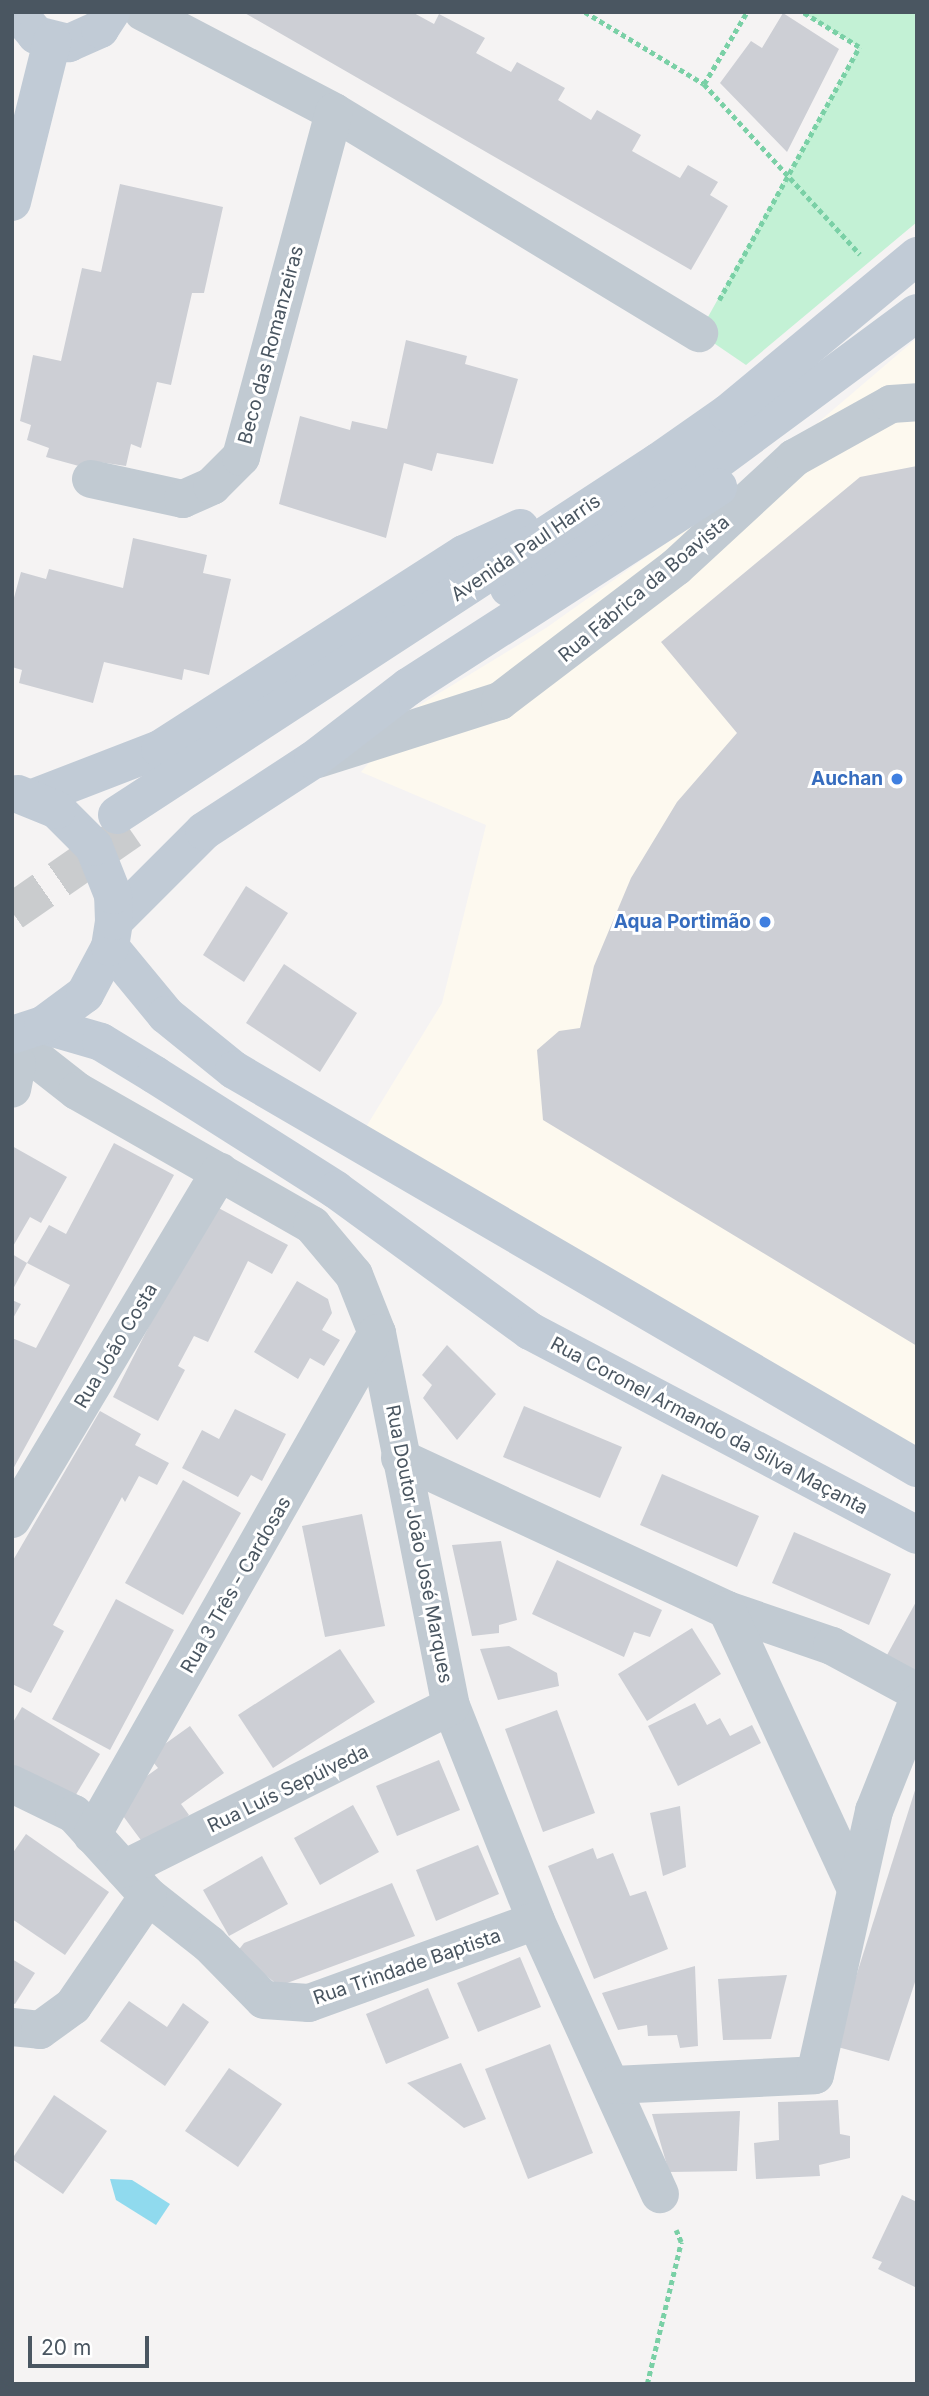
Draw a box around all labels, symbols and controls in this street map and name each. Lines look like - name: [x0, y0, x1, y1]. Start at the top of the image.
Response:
- street label: Beco das Romanzeiras: [234, 243, 308, 447]
- street label: Avenida Paul Harris: [447, 490, 605, 606]
- street label: Rua Fábrica da Boavista: [554, 511, 734, 667]
- place label: Auchan: [811, 768, 883, 790]
- marker: Auchan: [889, 771, 905, 787]
- place label: Aqua Portimão: [614, 911, 751, 933]
- marker: Aqua Portimão: [757, 914, 773, 930]
- street label: Rua João Costa: [70, 1279, 162, 1413]
- street label: Rua Coronel Armando da Silva Maçanta: [546, 1332, 872, 1520]
- street label: Rua Doutor João José Marques: [381, 1403, 457, 1685]
- street label: Rua 3 Três - Cardosas: [176, 1493, 296, 1677]
- street label: Rua Luís Sepúlveda: [204, 1740, 372, 1838]
- street label: Rua Trindade Baptista: [310, 1924, 504, 2010]
- scale bar: [32, 2322, 152, 2366]
- text: 20 m: [41, 2335, 91, 2360]

